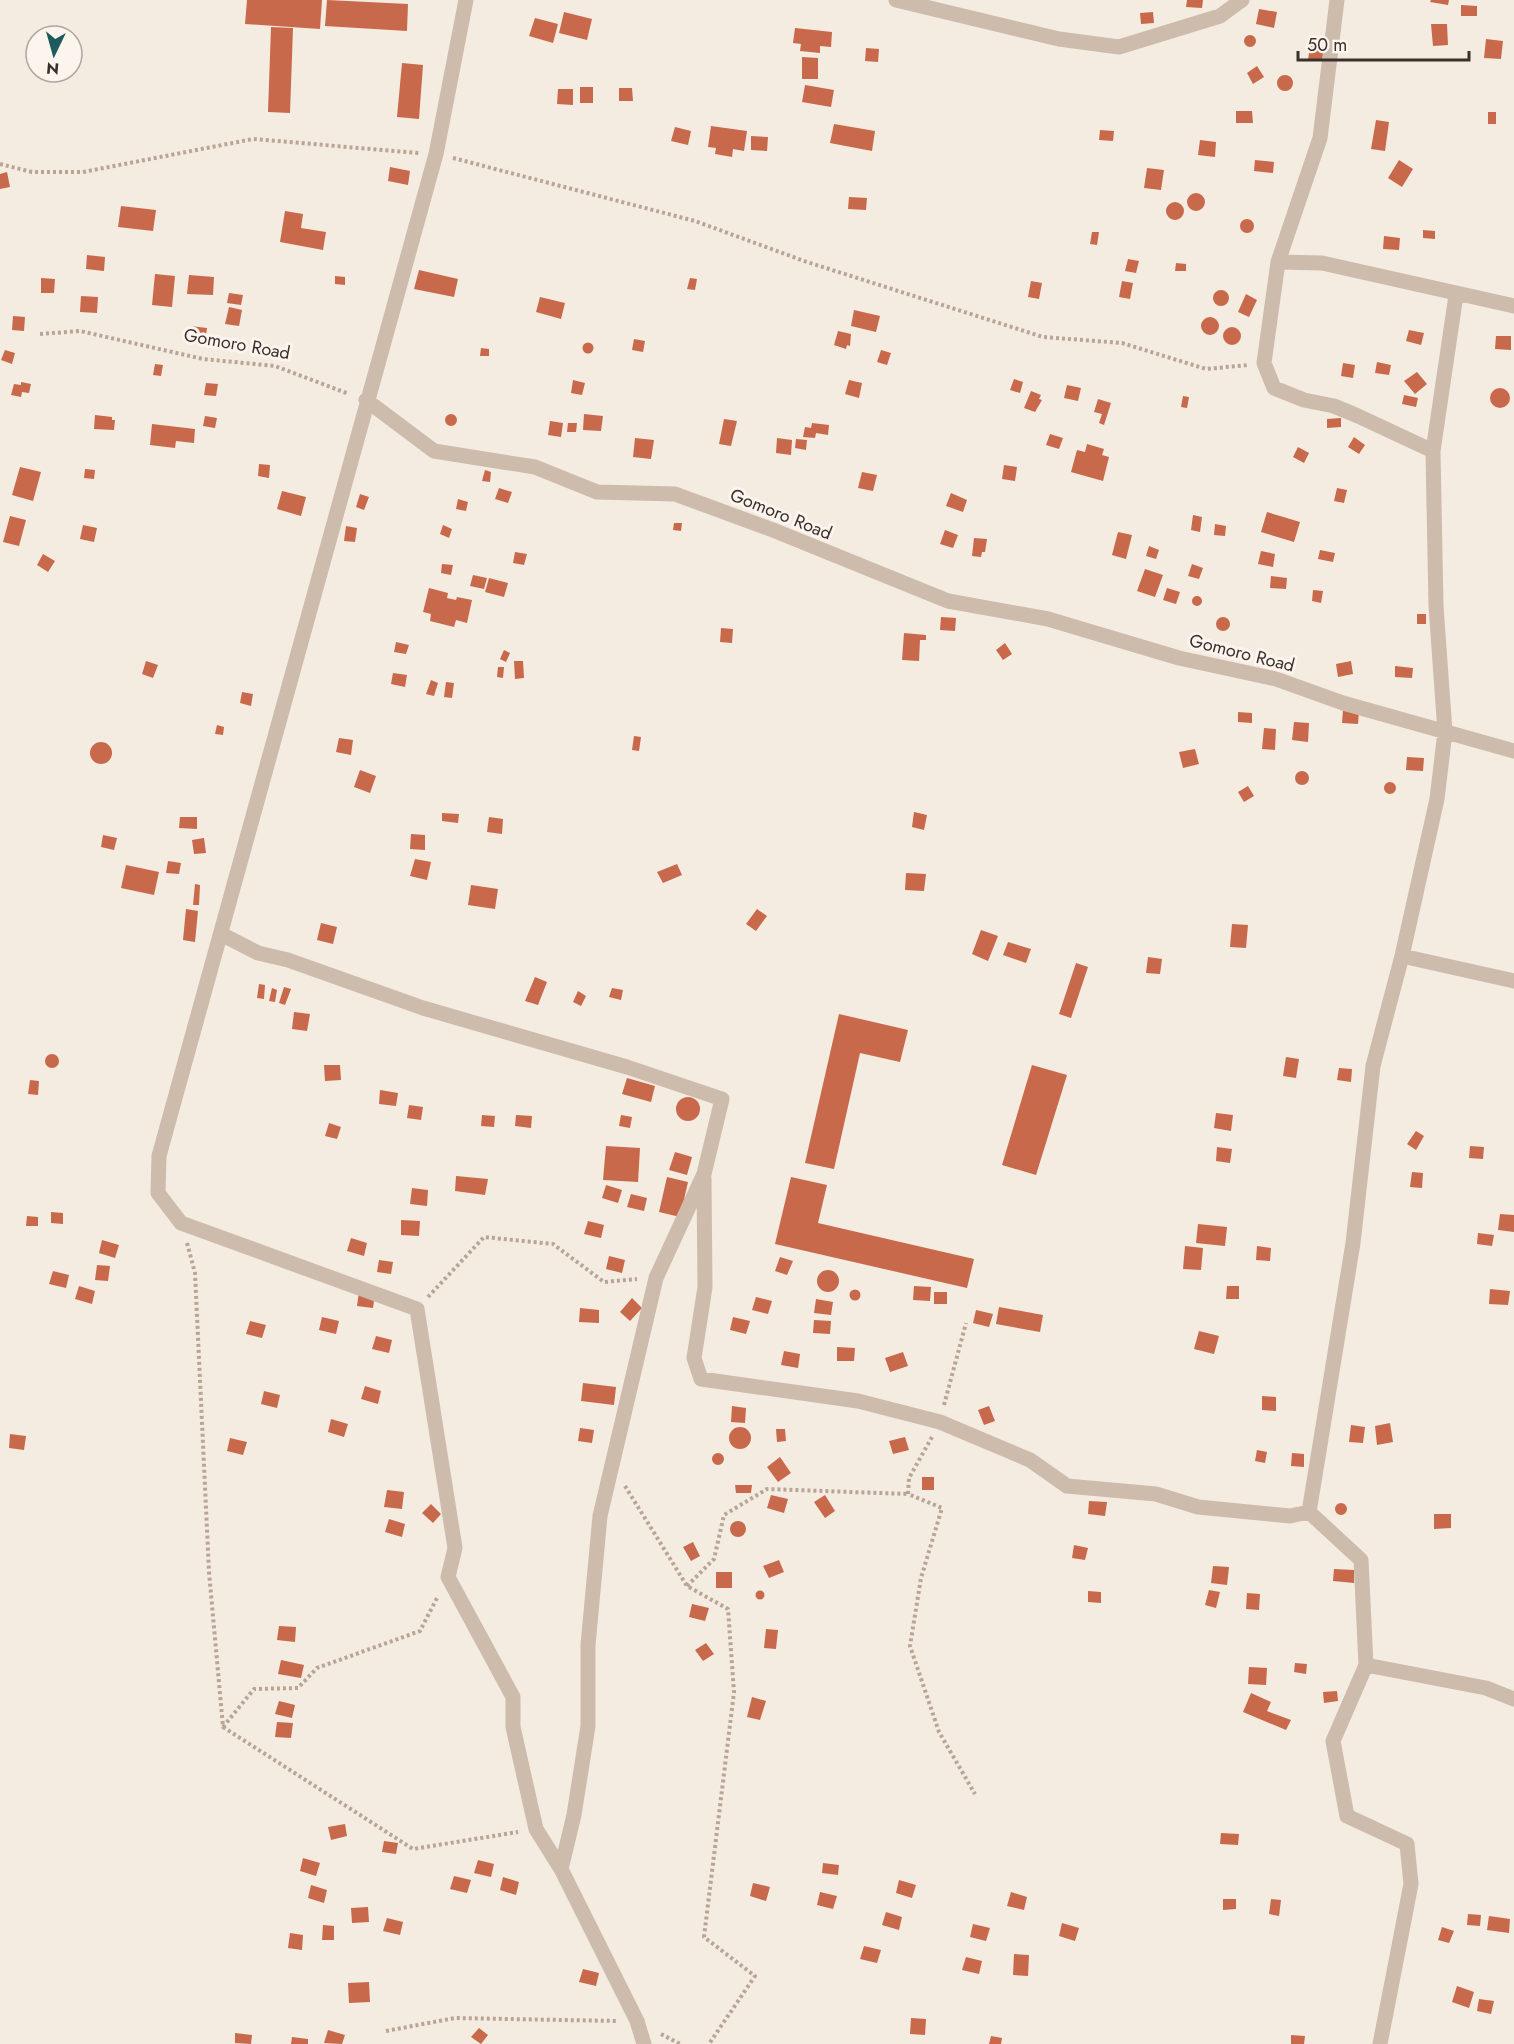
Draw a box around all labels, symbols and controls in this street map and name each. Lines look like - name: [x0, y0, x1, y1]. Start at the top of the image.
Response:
- north arrow: [24, 24, 84, 84]
- scale bar: [1298, 24, 1469, 62]
- text: 50 m: [1307, 32, 1347, 58]
- text: N: [45, 56, 60, 80]
- street label: Gomoro Road: [182, 322, 292, 366]
- street label: Gomoro Road: [726, 482, 836, 546]
- street label: Gomoro Road: [1187, 627, 1297, 679]

